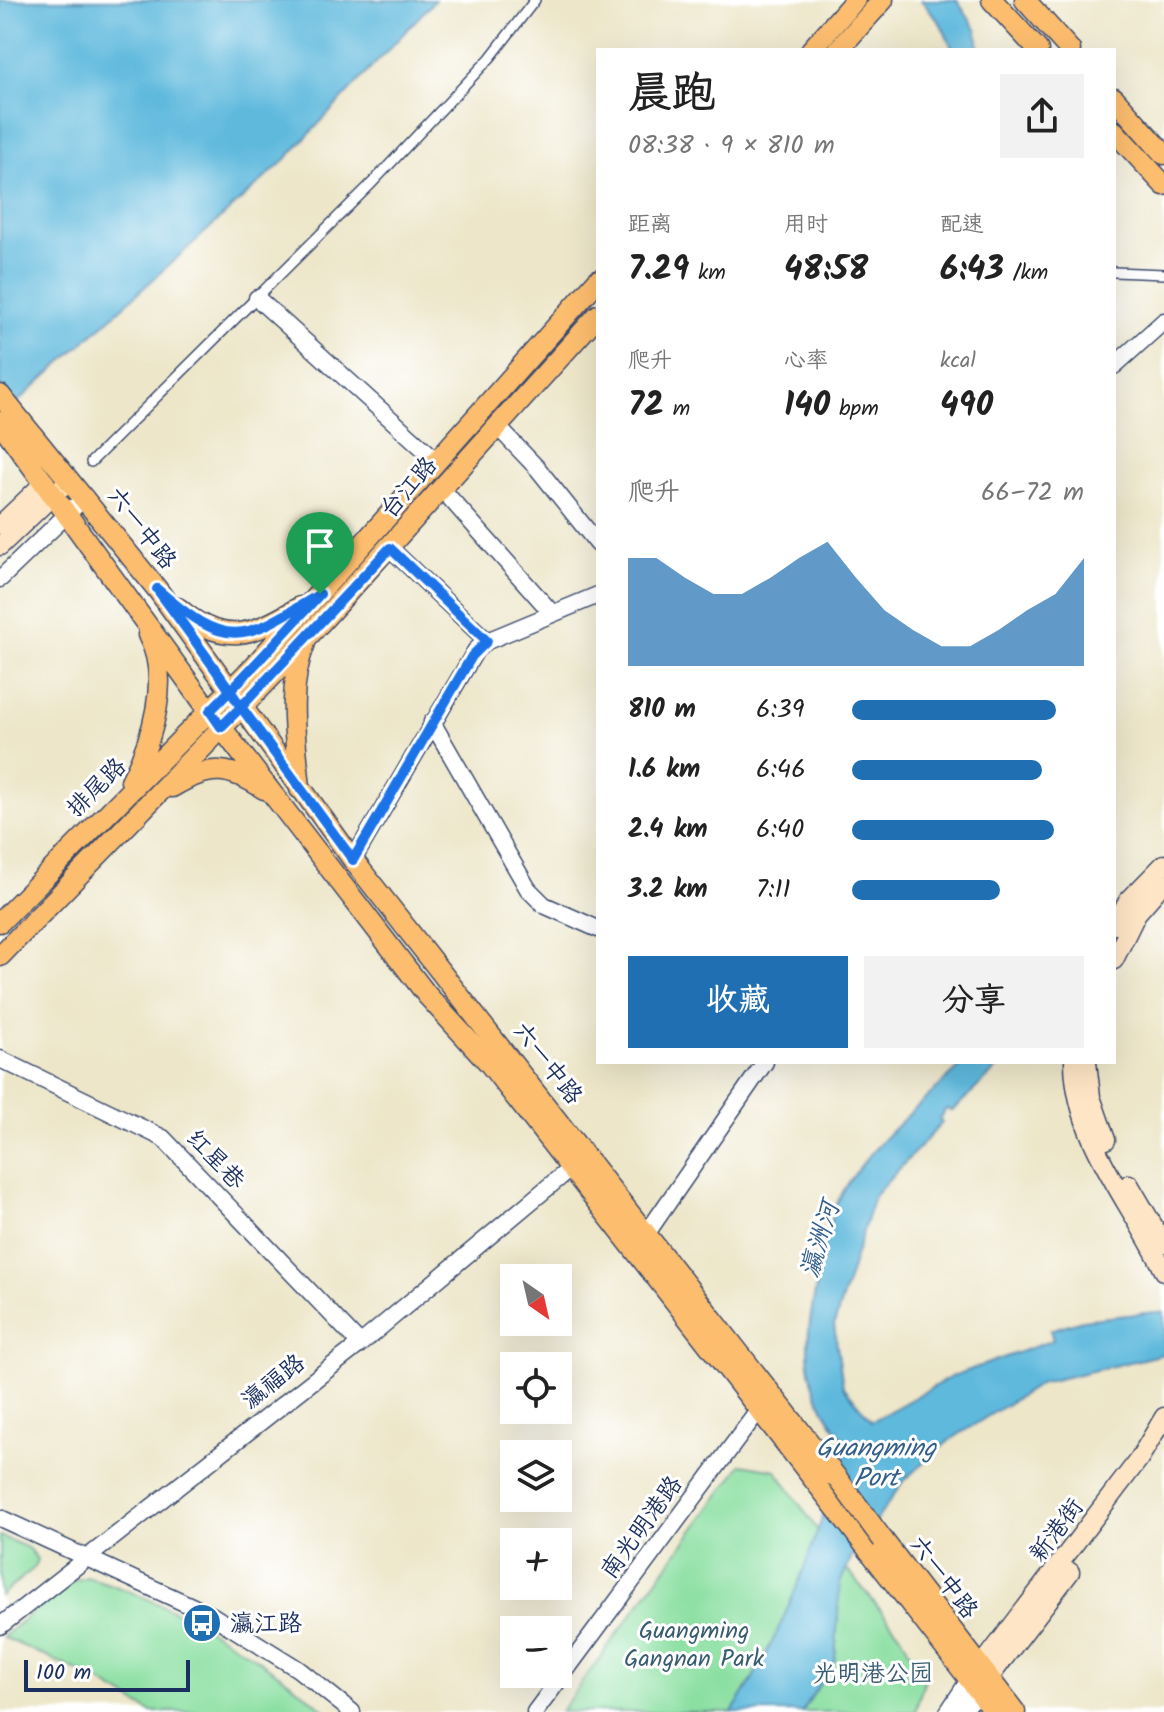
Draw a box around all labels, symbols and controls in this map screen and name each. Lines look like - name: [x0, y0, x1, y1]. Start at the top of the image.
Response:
- text: 晨跑: [628, 60, 716, 130]
- button: share: [1000, 74, 1084, 158]
- text: 08:38 · 9 × 810 m: [628, 125, 835, 167]
- text: 距离: [628, 208, 672, 243]
- text: 用时: [784, 208, 828, 243]
- text: 配速: [940, 208, 984, 243]
- text: 7.29: [628, 243, 689, 297]
- text: 48:58: [784, 243, 868, 297]
- text: 6:43: [940, 243, 1004, 297]
- text: km: [689, 256, 726, 291]
- text: /km: [1004, 256, 1048, 291]
- text: 爬升: [628, 344, 672, 379]
- text: 心率: [784, 344, 828, 379]
- text: kcal: [940, 344, 976, 379]
- text: 72: [628, 379, 664, 433]
- text: 140: [784, 379, 830, 433]
- text: 490: [940, 379, 993, 433]
- text: m: [664, 392, 690, 427]
- text: bpm: [830, 392, 879, 427]
- street label: 台江路: [371, 448, 447, 528]
- text: 爬升: [628, 472, 680, 514]
- text: 66–72 m: [981, 472, 1084, 514]
- street label: 六一中路: [96, 479, 186, 579]
- pin: [286, 512, 354, 594]
- icon: arrive: [298, 524, 342, 568]
- text: 810 m: [628, 689, 696, 731]
- text: 6:39: [756, 689, 804, 731]
- street label: 排尾路: [58, 749, 136, 827]
- text: 1.6 km: [628, 749, 700, 791]
- text: 6:46: [756, 749, 806, 791]
- text: 2.4 km: [628, 809, 708, 851]
- text: 6:40: [756, 809, 804, 851]
- text: 3.2 km: [628, 869, 708, 911]
- text: 7:11: [756, 869, 791, 911]
- button: 收藏: [628, 956, 848, 1048]
- button: 分享: [864, 956, 1084, 1048]
- street label: 六一中路: [502, 1014, 592, 1114]
- street label: 红星巷: [176, 1121, 254, 1199]
- water label: 瀛洲河: [789, 1192, 854, 1283]
- north arrow: [500, 1264, 572, 1336]
- map controls: [500, 1264, 572, 1688]
- street label: 瀛福路: [234, 1345, 314, 1420]
- button: locate: [500, 1352, 572, 1424]
- water label: Guangming Port: [816, 1428, 938, 1500]
- button: layers: [500, 1440, 572, 1512]
- street label: 南光明港路: [591, 1468, 693, 1588]
- street label: 新港街: [1020, 1490, 1094, 1571]
- button: +: [500, 1528, 572, 1600]
- street label: 六一中路: [898, 1528, 987, 1628]
- bus stop icon: 瀛江路: [181, 1602, 223, 1644]
- place label: 瀛江路: [230, 1605, 302, 1644]
- park label: Guangming Gangnan Park: [624, 1612, 765, 1679]
- button: −: [500, 1616, 572, 1688]
- park label: 光明港公园: [813, 1655, 933, 1694]
- scale bar: [24, 1656, 190, 1692]
- text: 100 m: [36, 1656, 91, 1691]

